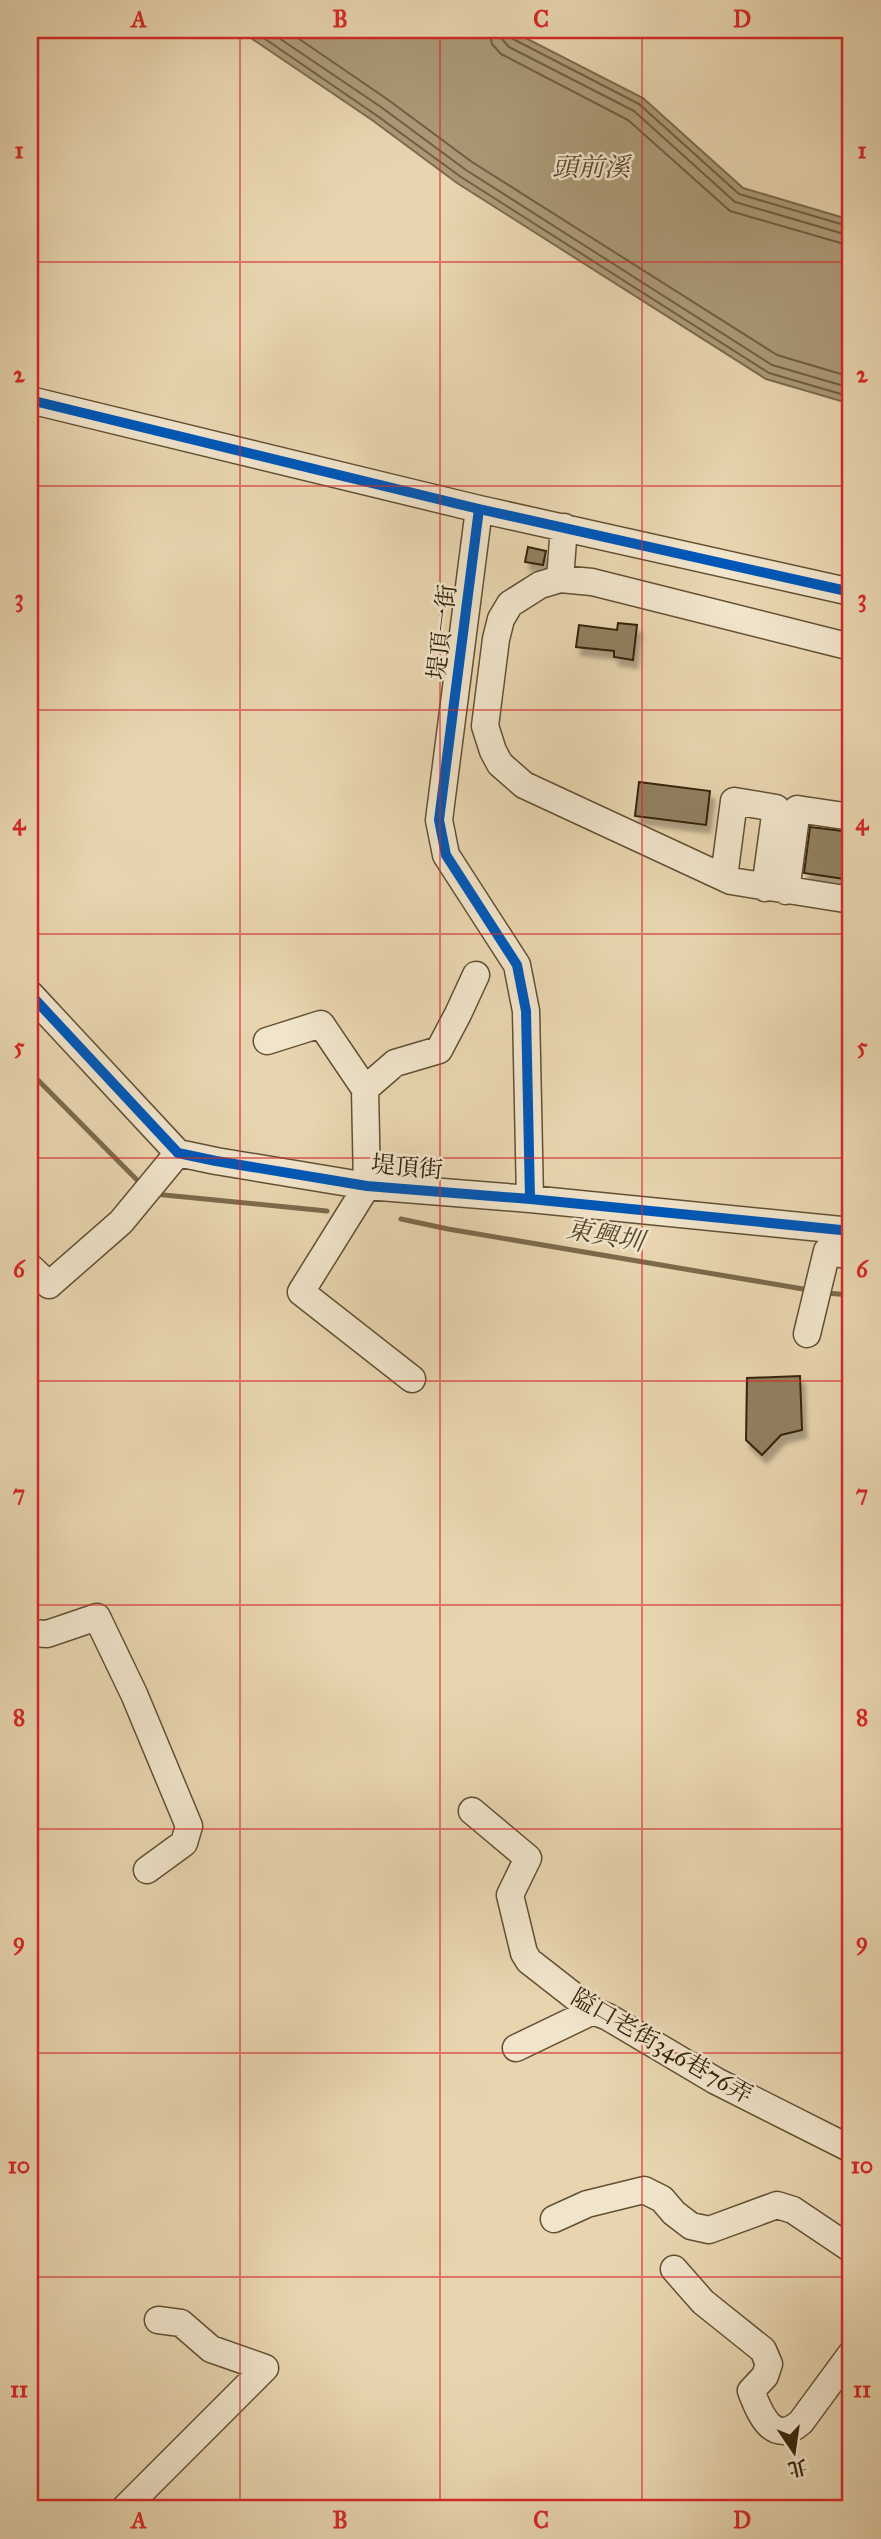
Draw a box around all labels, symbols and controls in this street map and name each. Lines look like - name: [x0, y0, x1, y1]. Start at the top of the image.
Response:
- text: A: [129, 5, 147, 33]
- text: B: [332, 5, 348, 33]
- text: C: [533, 5, 549, 33]
- text: D: [733, 5, 751, 33]
- text: 1: [14, 136, 24, 164]
- text: 1: [857, 136, 867, 164]
- water label: 頭前溪: [552, 151, 633, 183]
- text: 2: [13, 360, 25, 388]
- text: 2: [856, 360, 868, 388]
- street label: 堤頂一街: [421, 583, 463, 681]
- text: 3: [14, 584, 24, 613]
- text: 3: [857, 584, 867, 613]
- text: 4: [13, 808, 27, 836]
- text: 4: [856, 808, 870, 836]
- text: 5: [14, 1032, 25, 1060]
- text: 5: [857, 1032, 868, 1060]
- street label: 堤頂街: [370, 1149, 444, 1185]
- water label: 東興圳: [564, 1212, 650, 1258]
- text: 6: [13, 1255, 26, 1283]
- text: 6: [856, 1255, 869, 1283]
- text: 7: [13, 1479, 25, 1507]
- text: 7: [856, 1479, 868, 1507]
- text: 8: [13, 1703, 25, 1731]
- text: 8: [856, 1703, 868, 1731]
- text: 9: [13, 1927, 25, 1956]
- text: 9: [856, 1927, 868, 1956]
- street label: 隘口老街346巷76弄: [566, 1982, 758, 2110]
- text: 10: [8, 2151, 30, 2179]
- text: 10: [851, 2151, 873, 2179]
- text: 11: [10, 2375, 28, 2403]
- text: 11: [853, 2375, 871, 2403]
- north arrow: [758, 2416, 828, 2486]
- text: 北: [786, 2455, 810, 2481]
- text: A: [129, 2506, 147, 2534]
- text: B: [332, 2506, 348, 2534]
- text: C: [533, 2506, 549, 2534]
- text: D: [733, 2506, 751, 2534]

